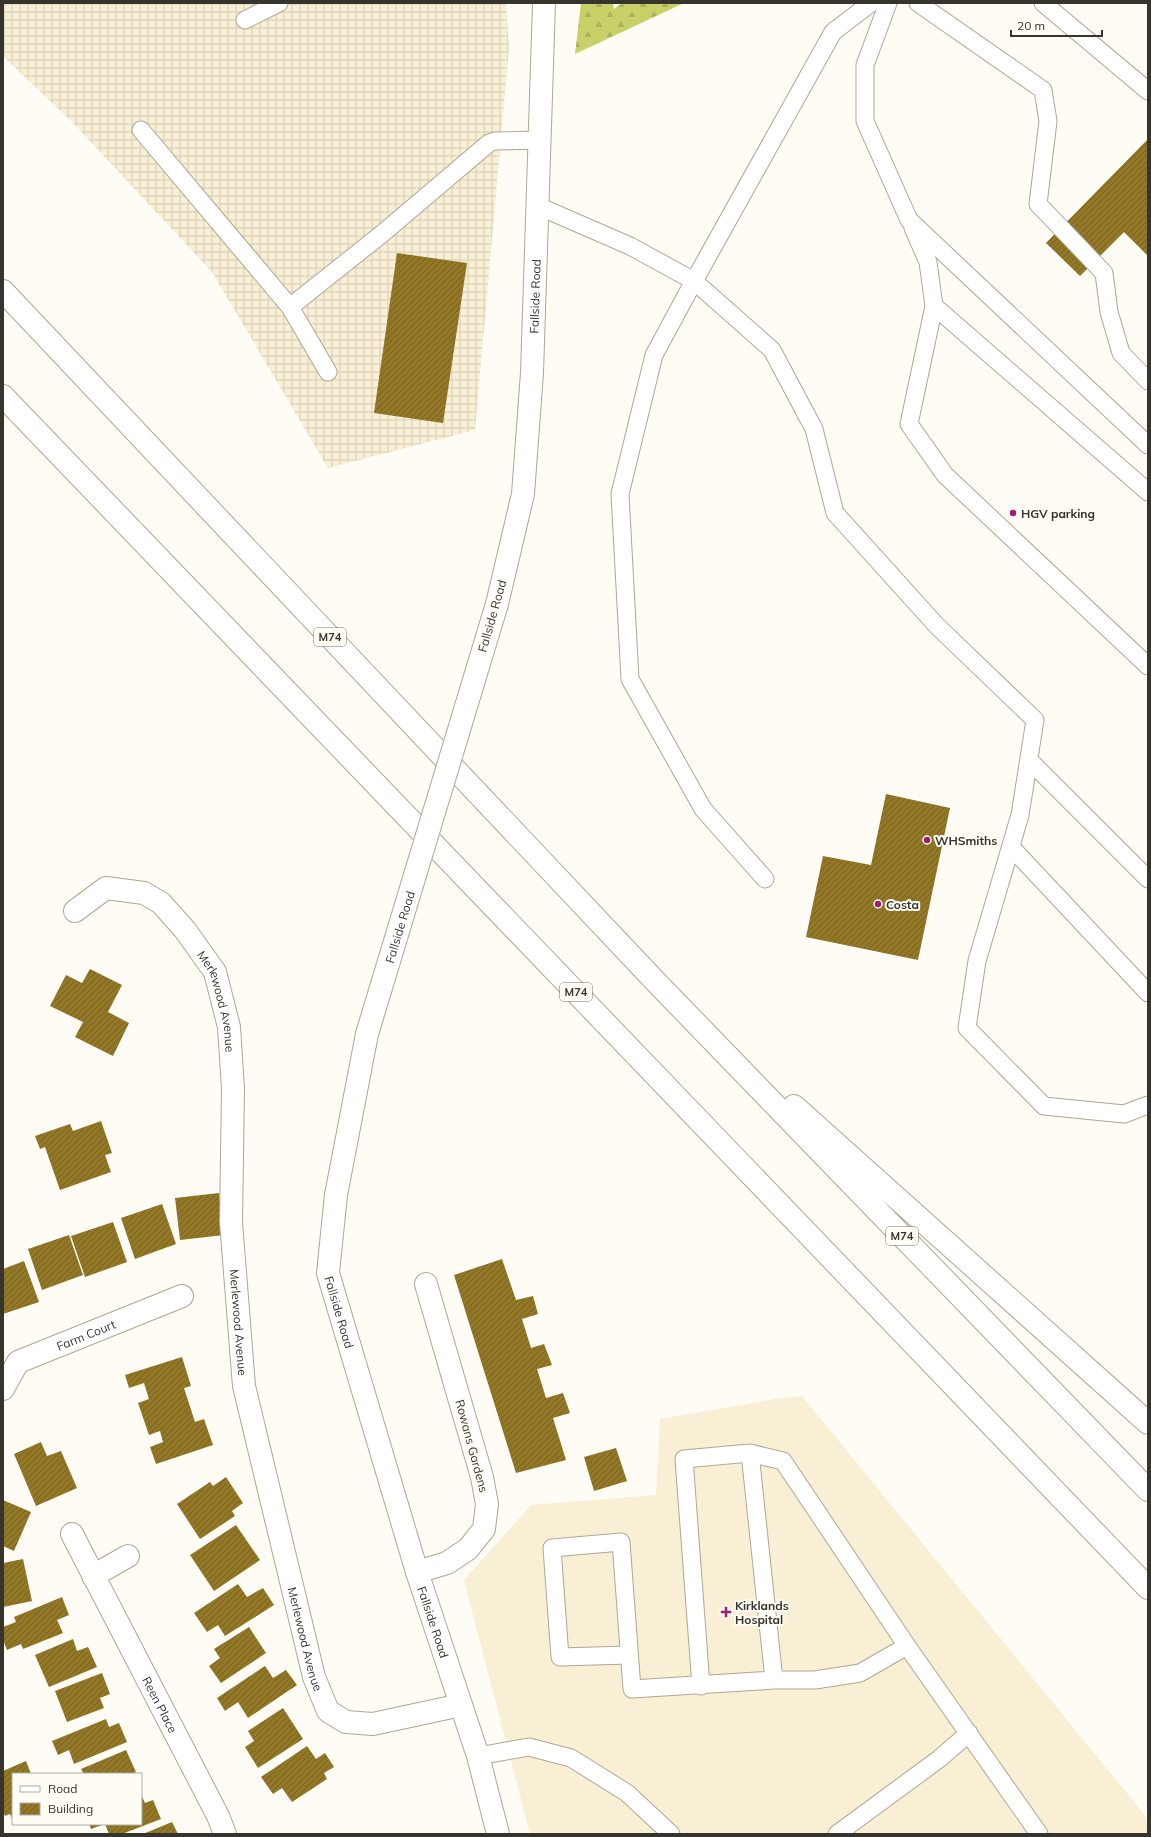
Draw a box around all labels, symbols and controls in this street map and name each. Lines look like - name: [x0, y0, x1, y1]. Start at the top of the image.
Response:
- scale bar: [1011, 12, 1102, 38]
- text: 20 m: [1017, 18, 1045, 33]
- street label: Fallside Road: [526, 259, 543, 334]
- place label: HGV parking: [1021, 506, 1095, 521]
- marker: HGV parking: [1008, 508, 1018, 518]
- street label: Fallside Road: [475, 578, 509, 654]
- road number: M74: [314, 628, 346, 646]
- place label: WHSmiths: [935, 833, 997, 848]
- marker: WHSmiths: [922, 835, 932, 845]
- street label: Fallside Road: [381, 889, 417, 965]
- place label: Costa: [886, 897, 919, 912]
- marker: Costa: [873, 899, 883, 909]
- street label: Merlewood Avenue: [194, 947, 238, 1053]
- road number: M74: [560, 983, 592, 1001]
- road number: M74: [886, 1227, 918, 1245]
- street label: Merlewood Avenue: [227, 1269, 251, 1376]
- street label: Fallside Road: [322, 1274, 357, 1350]
- street label: Farm Court: [54, 1316, 118, 1353]
- street label: Rowans Gardens: [452, 1398, 492, 1494]
- street label: Fallside Road: [415, 1584, 452, 1660]
- street label: Merlewood Avenue: [285, 1585, 326, 1693]
- place label: Kirklands Hospital: [735, 1598, 789, 1627]
- marker: Kirklands Hospital: [720, 1606, 732, 1618]
- street label: Reen Place: [139, 1674, 181, 1735]
- legend: [12, 1773, 142, 1825]
- text: Road: [48, 1781, 77, 1796]
- text: Building: [48, 1801, 93, 1816]

